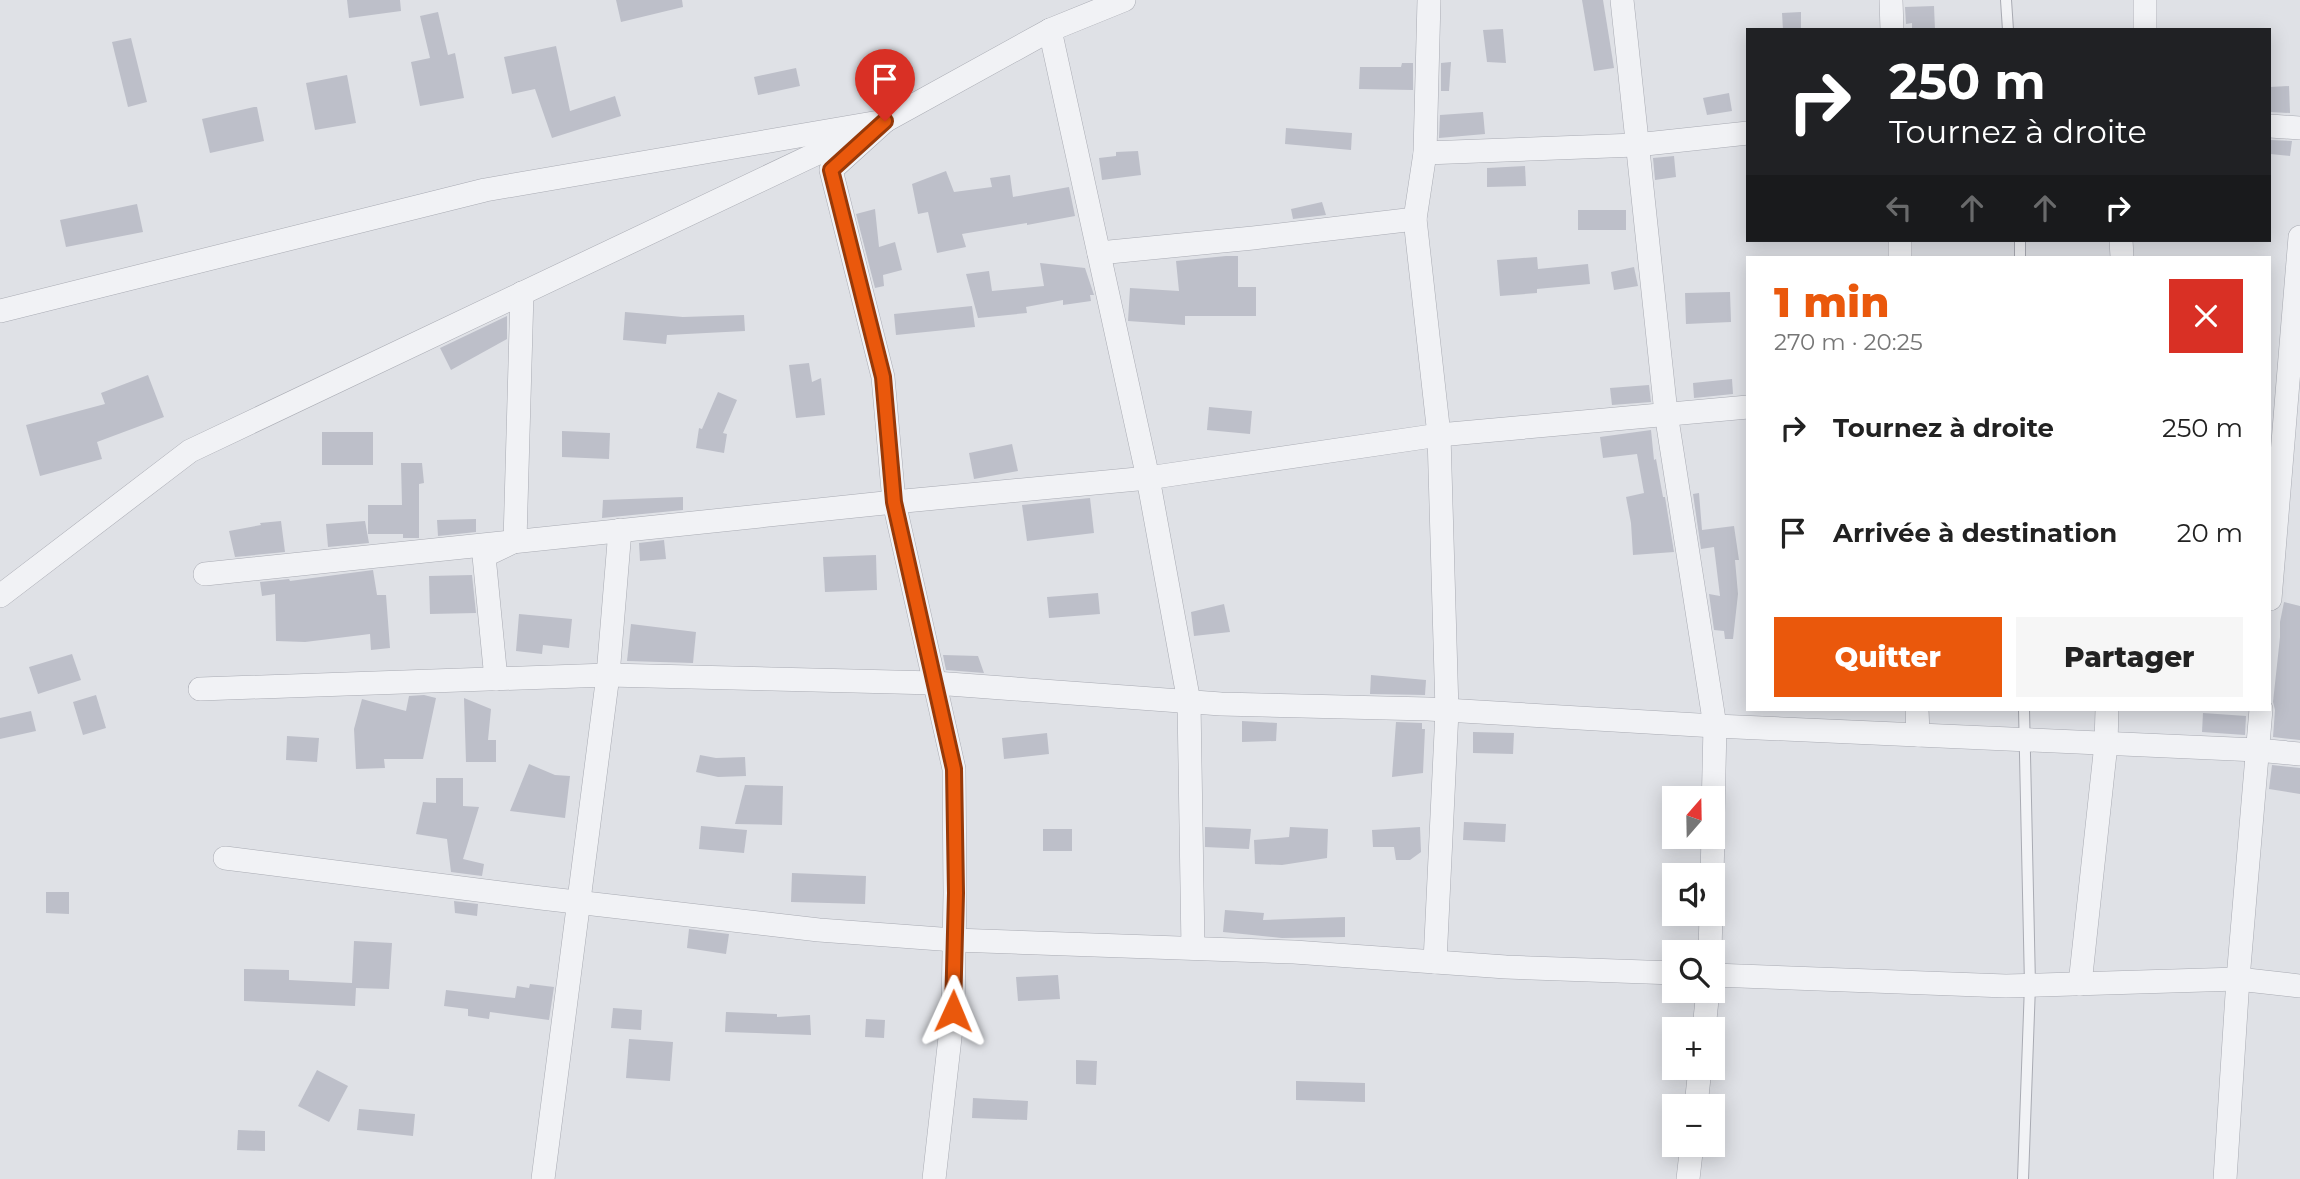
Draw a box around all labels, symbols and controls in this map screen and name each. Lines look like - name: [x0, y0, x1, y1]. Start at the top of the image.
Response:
- pin: [855, 49, 915, 121]
- text: 250 m: [1889, 52, 2046, 111]
- icon: right: [1774, 56, 1865, 147]
- icon: arrive: [866, 60, 904, 98]
- text: Tournez à droite: [1889, 112, 2147, 151]
- icon: left: [1880, 189, 1918, 227]
- icon: ahead: [1953, 189, 1991, 227]
- icon: ahead: [2026, 189, 2064, 227]
- icon: right: [2099, 189, 2137, 227]
- text: 1 min: [1774, 276, 1890, 328]
- button: close: [2169, 279, 2243, 353]
- text: 270 m · 20:25: [1774, 328, 1923, 356]
- icon: right: [1774, 409, 1812, 447]
- text: Tournez à droite: [1833, 412, 2054, 444]
- text: 250 m: [2162, 412, 2243, 444]
- icon: arrive: [1774, 514, 1812, 552]
- text: Arrivée à destination: [1833, 517, 2117, 549]
- text: 20 m: [2177, 517, 2243, 549]
- button: Quitter: [1774, 617, 2002, 697]
- button: Partager: [2016, 617, 2243, 697]
- north arrow: [1662, 786, 1726, 849]
- map controls: [1662, 786, 1725, 1157]
- button: sound: [1662, 863, 1725, 926]
- button: search: [1662, 940, 1725, 1003]
- position arrow: [916, 974, 990, 1048]
- button: +: [1662, 1017, 1725, 1080]
- button: −: [1662, 1094, 1725, 1157]

